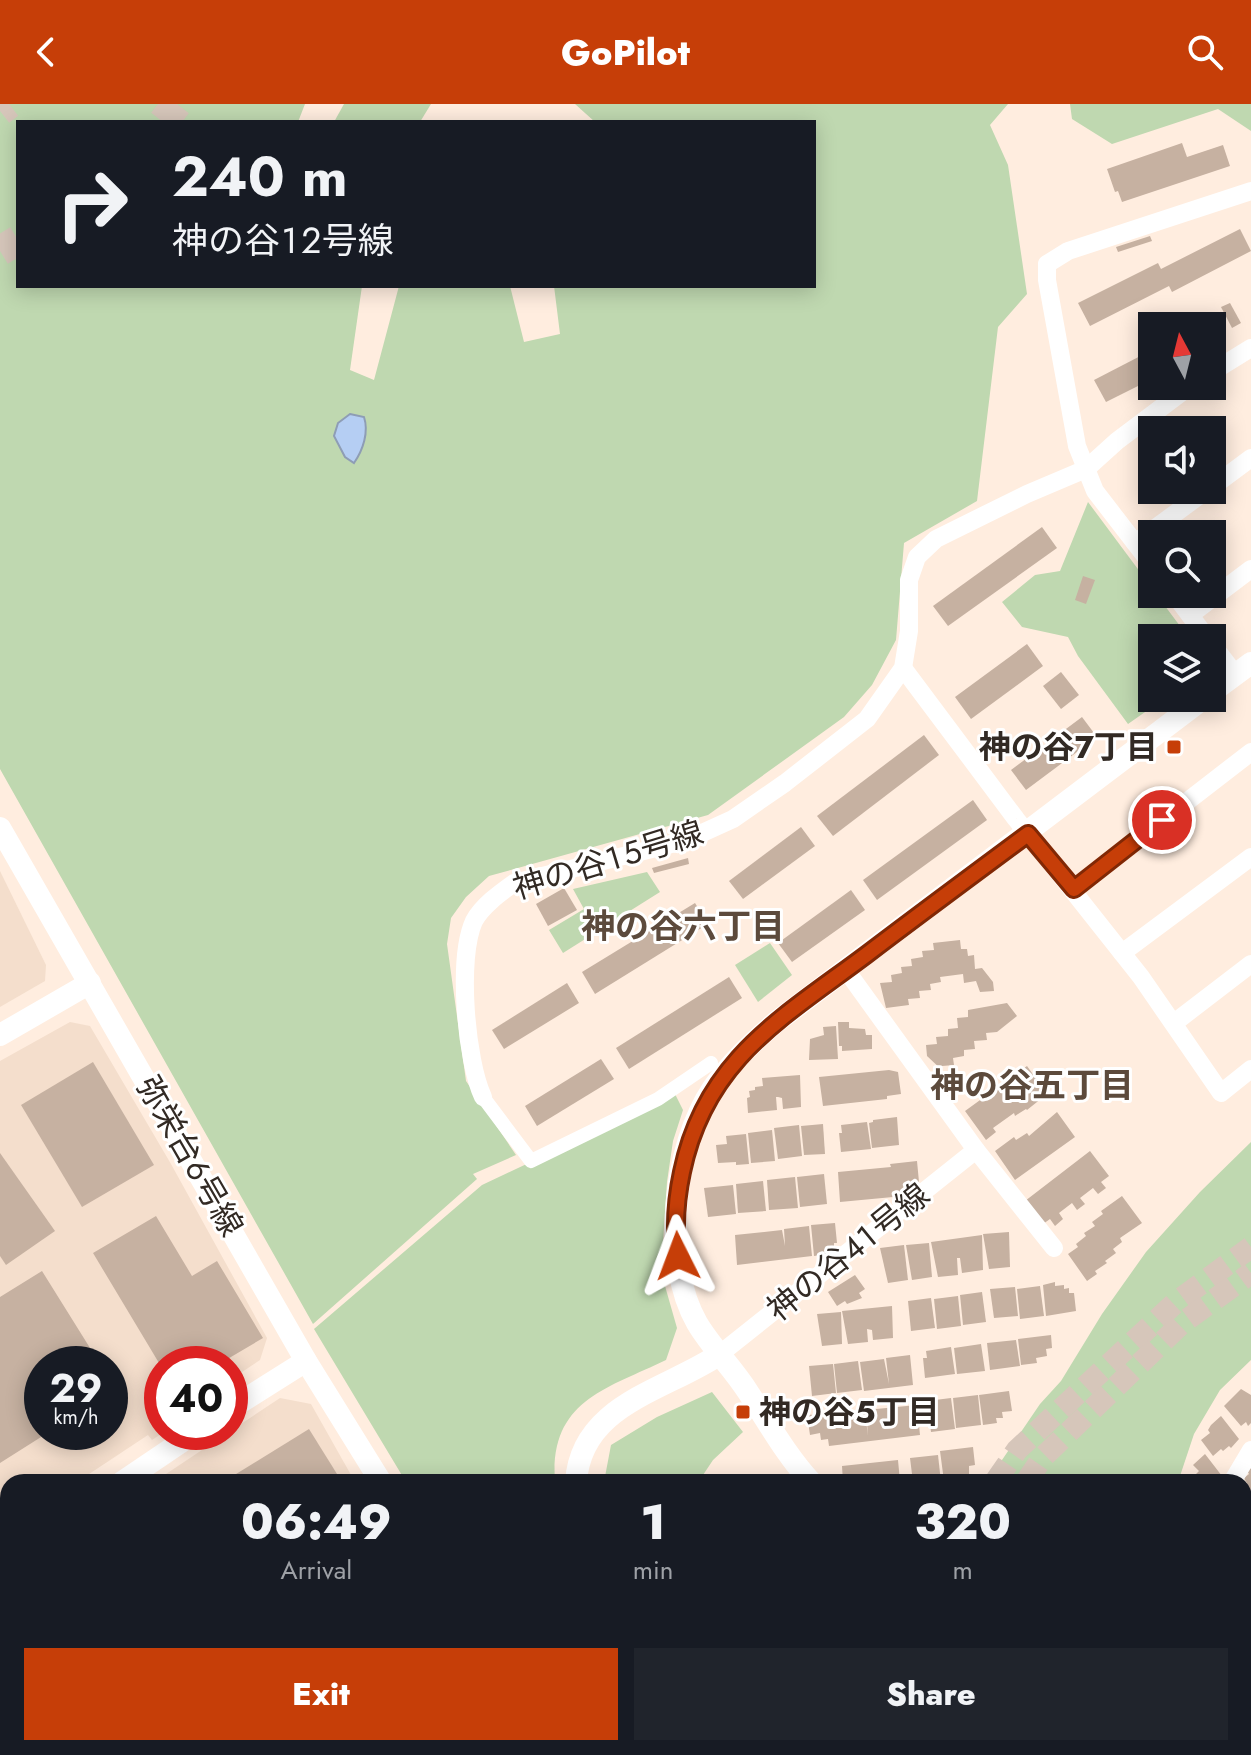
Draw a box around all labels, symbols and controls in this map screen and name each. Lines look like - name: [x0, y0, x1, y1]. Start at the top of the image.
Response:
- text: GoPilot: [561, 26, 690, 78]
- icon: back: [24, 30, 68, 74]
- icon: search: [1183, 30, 1227, 74]
- text: 240 m: [172, 136, 348, 217]
- icon: right: [40, 152, 144, 256]
- text: 神の谷１２号線: [172, 214, 394, 266]
- north arrow: [1138, 312, 1226, 400]
- map controls: [1138, 312, 1226, 712]
- button: sound: [1138, 416, 1226, 504]
- button: search: [1138, 520, 1226, 608]
- button: layers: [1138, 624, 1226, 712]
- place label: 神の谷7丁目: [979, 724, 1158, 770]
- marker: 神の谷7丁目: [1165, 738, 1183, 756]
- pin: [1128, 786, 1196, 854]
- icon: arrive: [1140, 798, 1184, 842]
- street label: 神の谷１５号線: [507, 809, 709, 911]
- district label: 神の谷六丁目: [581, 902, 785, 951]
- district label: 神の谷五丁目: [930, 1061, 1134, 1110]
- street label: 弥栄台６号線: [125, 1067, 255, 1245]
- street label: 神の谷４１号線: [757, 1172, 939, 1332]
- position arrow: [636, 1214, 720, 1298]
- speed limit sign: 40: [144, 1346, 248, 1450]
- text: 29: [50, 1359, 103, 1417]
- place label: 神の谷5丁目: [759, 1389, 940, 1435]
- text: km/h: [53, 1403, 99, 1432]
- marker: 神の谷5丁目: [734, 1403, 752, 1421]
- text: 06:49: [241, 1488, 392, 1557]
- text: 1: [640, 1488, 666, 1557]
- text: 320: [915, 1488, 1011, 1557]
- text: Arrival: [281, 1551, 352, 1589]
- text: min: [633, 1551, 673, 1589]
- text: m: [953, 1551, 973, 1589]
- button: Exit: [24, 1648, 618, 1740]
- button: Share: [634, 1648, 1228, 1740]

